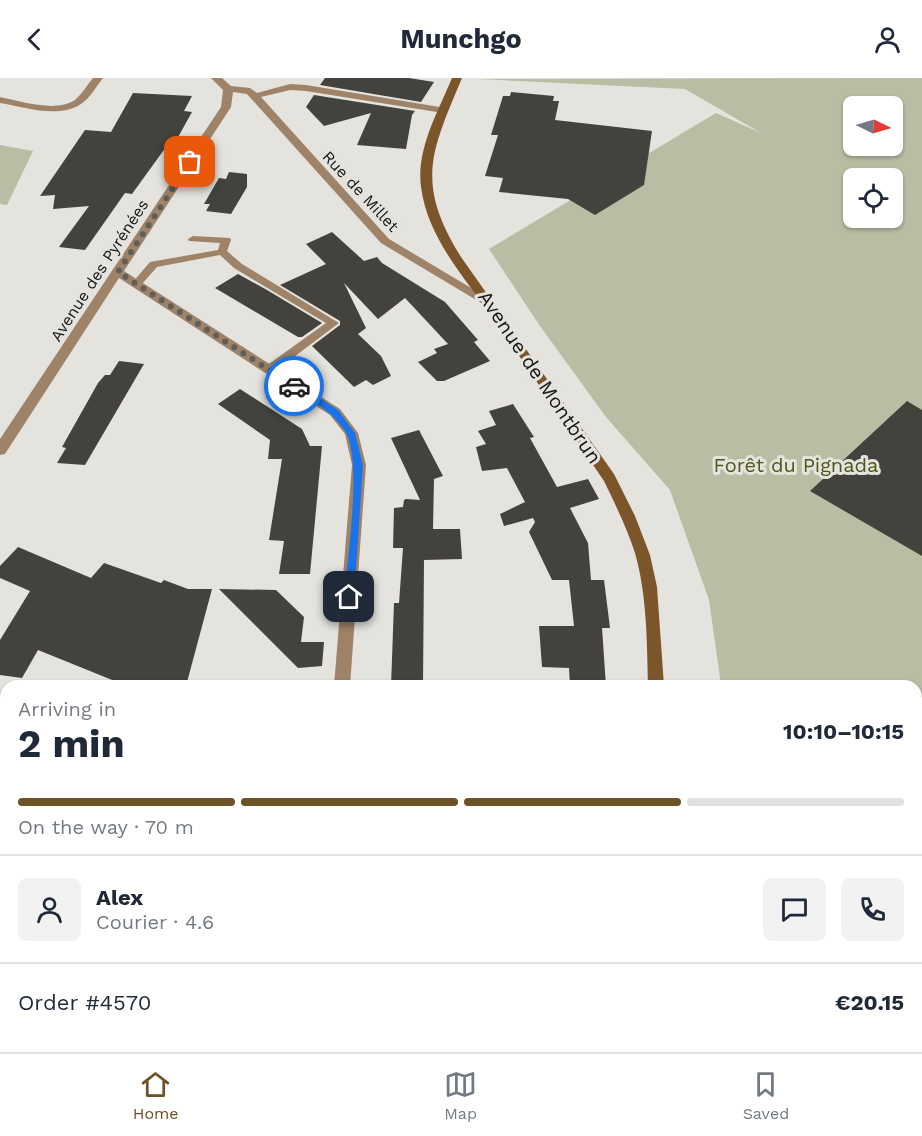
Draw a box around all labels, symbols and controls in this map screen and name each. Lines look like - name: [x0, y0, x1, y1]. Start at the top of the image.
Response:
- icon: back: [18, 23, 51, 56]
- text: Munchgo: [400, 23, 522, 55]
- icon: person: [871, 23, 904, 56]
- north arrow: [843, 96, 903, 156]
- map controls: [843, 96, 903, 228]
- pin: [164, 136, 215, 187]
- icon: bag: [173, 145, 206, 178]
- street label: Rue de Millet: [319, 147, 403, 236]
- button: locate: [843, 168, 903, 228]
- street label: Avenue des Pyrénées: [46, 196, 152, 345]
- street label: Avenue de Montbrun: [473, 286, 607, 468]
- courier: [264, 356, 324, 416]
- icon: car: [278, 370, 311, 403]
- park label: Forêt du Pignada: [714, 453, 878, 477]
- pin: [323, 571, 374, 622]
- icon: home: [332, 580, 365, 613]
- text: Arriving in: [18, 697, 116, 721]
- text: 10:10–10:15: [783, 719, 904, 744]
- text: 2 min: [18, 721, 125, 766]
- text: On the way · 70 m: [18, 815, 194, 839]
- button: person: [18, 878, 81, 941]
- button: chat: [763, 878, 826, 941]
- button: phone: [841, 878, 904, 941]
- text: Alex: [96, 885, 143, 910]
- text: Courier · 4.6: [96, 910, 214, 934]
- text: Order #4570: [18, 990, 151, 1015]
- text: €20.15: [835, 990, 904, 1015]
- tab: Home: [133, 1068, 179, 1123]
- tab: Map: [444, 1068, 477, 1123]
- tab: Saved: [743, 1068, 789, 1123]

